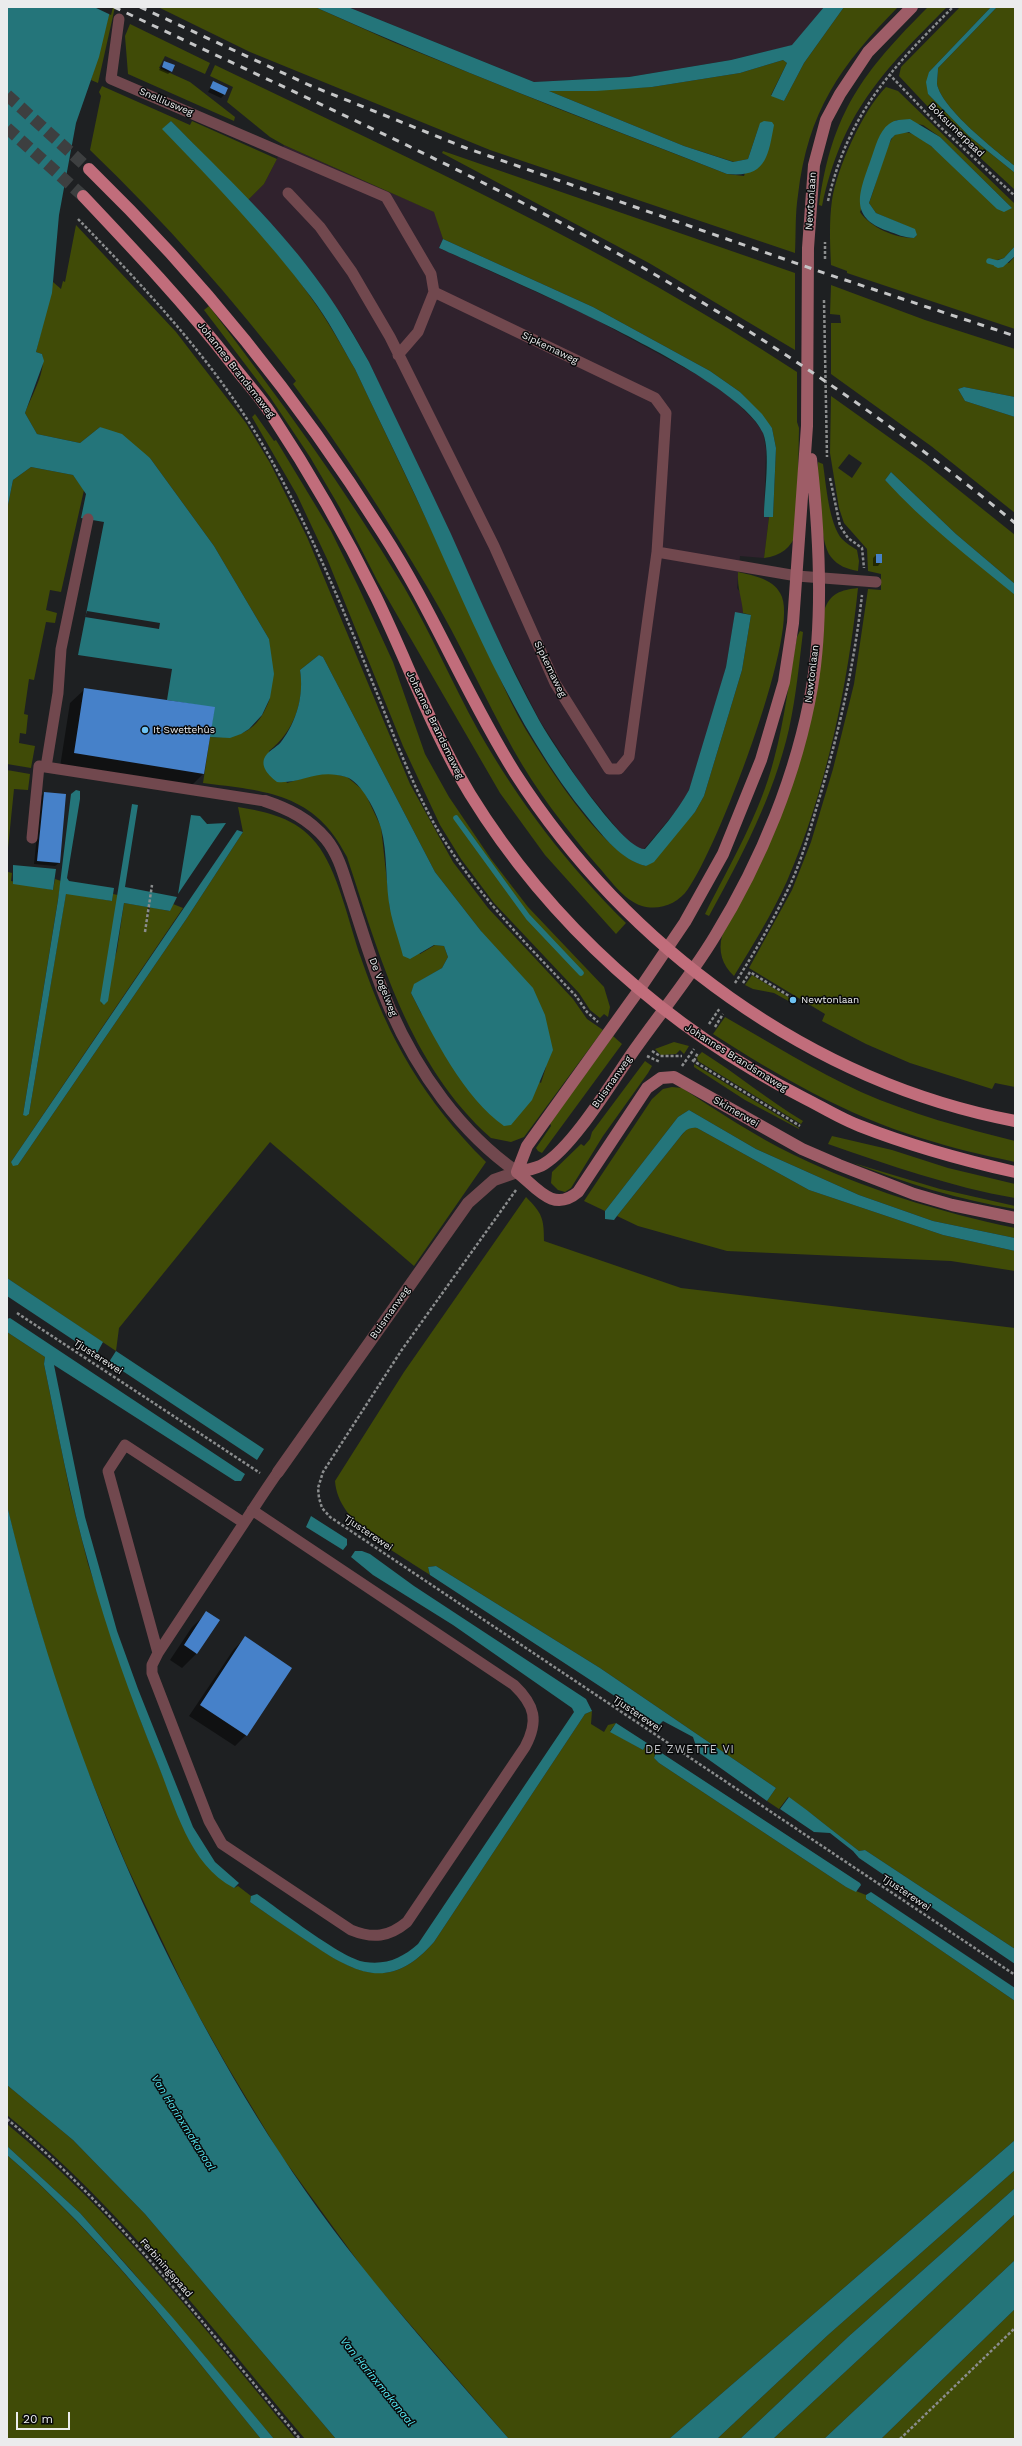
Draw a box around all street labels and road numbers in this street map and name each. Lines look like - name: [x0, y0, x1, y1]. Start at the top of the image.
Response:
- street label: Snelliusweg: [137, 85, 195, 119]
- street label: Boksumerpaad: [926, 100, 986, 160]
- street label: Newtonlaan: [803, 172, 819, 230]
- street label: Johannes Brandsmaweg: [195, 320, 277, 420]
- street label: Sipkemaweg: [520, 329, 580, 367]
- street label: Sipkemaweg: [531, 639, 569, 699]
- street label: Newtonlaan: [802, 644, 822, 704]
- street label: Johannes Brandsmaweg: [404, 669, 466, 781]
- street label: De Vogelweg: [366, 956, 400, 1018]
- street label: Johannes Brandsmaweg: [683, 1022, 789, 1094]
- street label: Buismanweg: [590, 1053, 634, 1111]
- street label: Skimerwei: [711, 1094, 761, 1130]
- street label: Buismanweg: [368, 1284, 412, 1342]
- street label: Tjusterewei: [71, 1337, 125, 1377]
- street label: Tjusterewei: [341, 1512, 395, 1554]
- street label: Tjusterewei: [610, 1693, 664, 1735]
- street label: Tjusterewei: [879, 1872, 933, 1914]
- street label: Ferbiningspaad: [137, 2236, 195, 2300]

